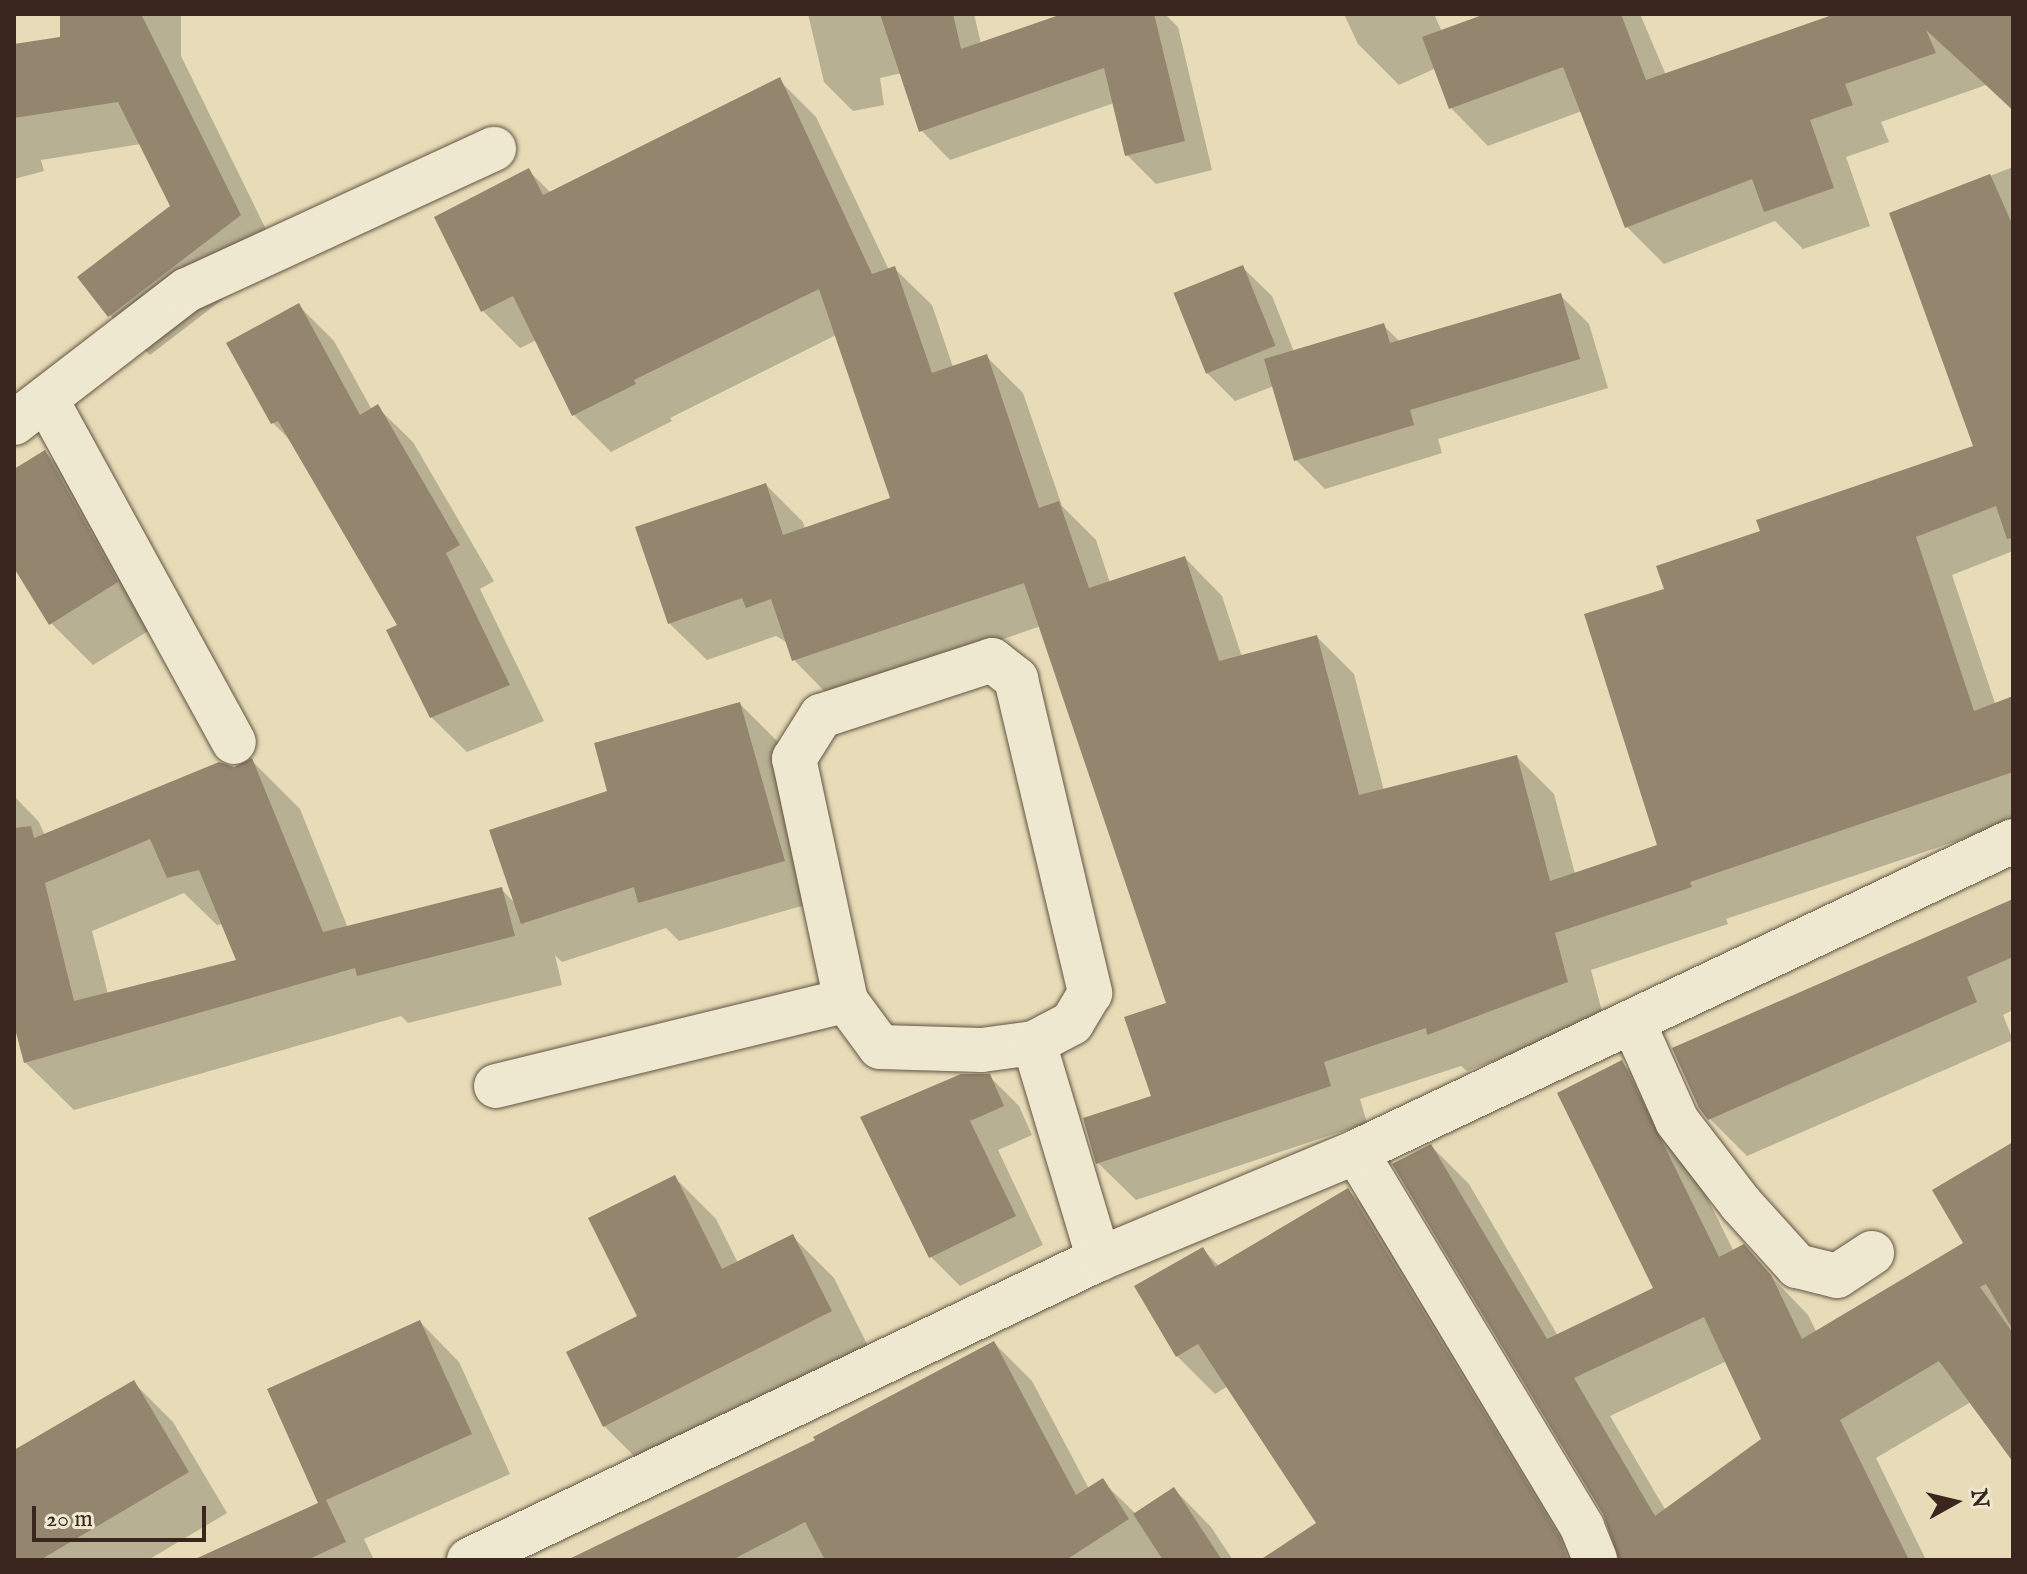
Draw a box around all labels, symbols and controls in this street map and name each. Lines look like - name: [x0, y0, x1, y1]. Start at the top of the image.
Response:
- north arrow: [1915, 1462, 1995, 1542]
- text: N: [1964, 1487, 1994, 1510]
- scale bar: [36, 1490, 210, 1540]
- text: 20 m: [46, 1504, 93, 1535]

